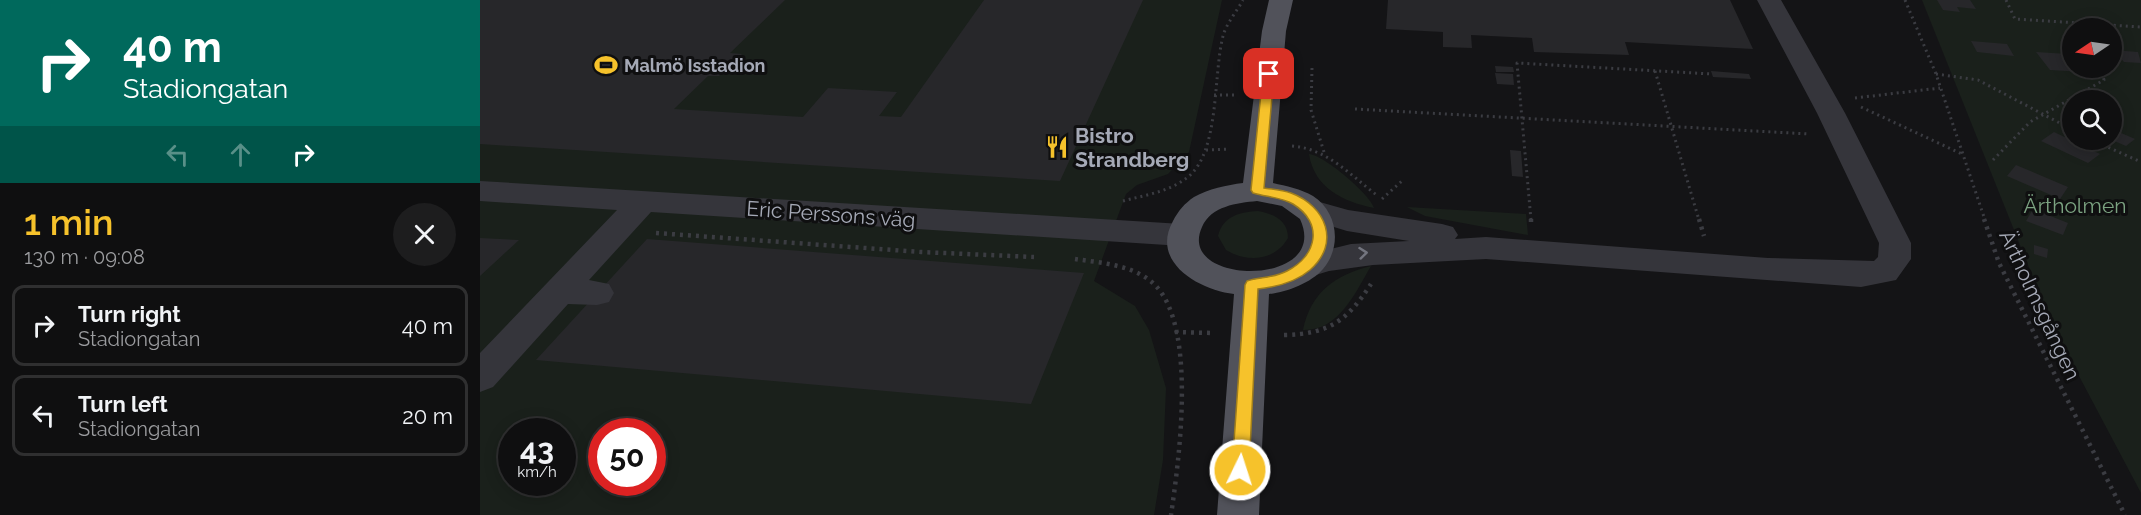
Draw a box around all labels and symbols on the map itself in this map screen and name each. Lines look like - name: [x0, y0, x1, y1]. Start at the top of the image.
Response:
- north arrow: [2062, 18, 2122, 78]
- pin: [1243, 48, 1294, 99]
- sports icon: Malmö Isstadion: [593, 52, 619, 78]
- place label: Malmö Isstadion: [624, 55, 765, 76]
- place label: Bistro Strandberg: [1075, 123, 1189, 172]
- restaurant icon: Bistro Strandberg: [1044, 134, 1070, 160]
- park label: Ärtholmen: [2024, 193, 2126, 218]
- street label: Eric Perssons väg: [746, 196, 916, 232]
- street label: Ärtholmsgången: [1994, 226, 2086, 384]
- one-way arrow: [1358, 247, 1367, 260]
- speed limit sign: 50: [588, 418, 666, 496]
- position arrow: [1208, 438, 1272, 502]

